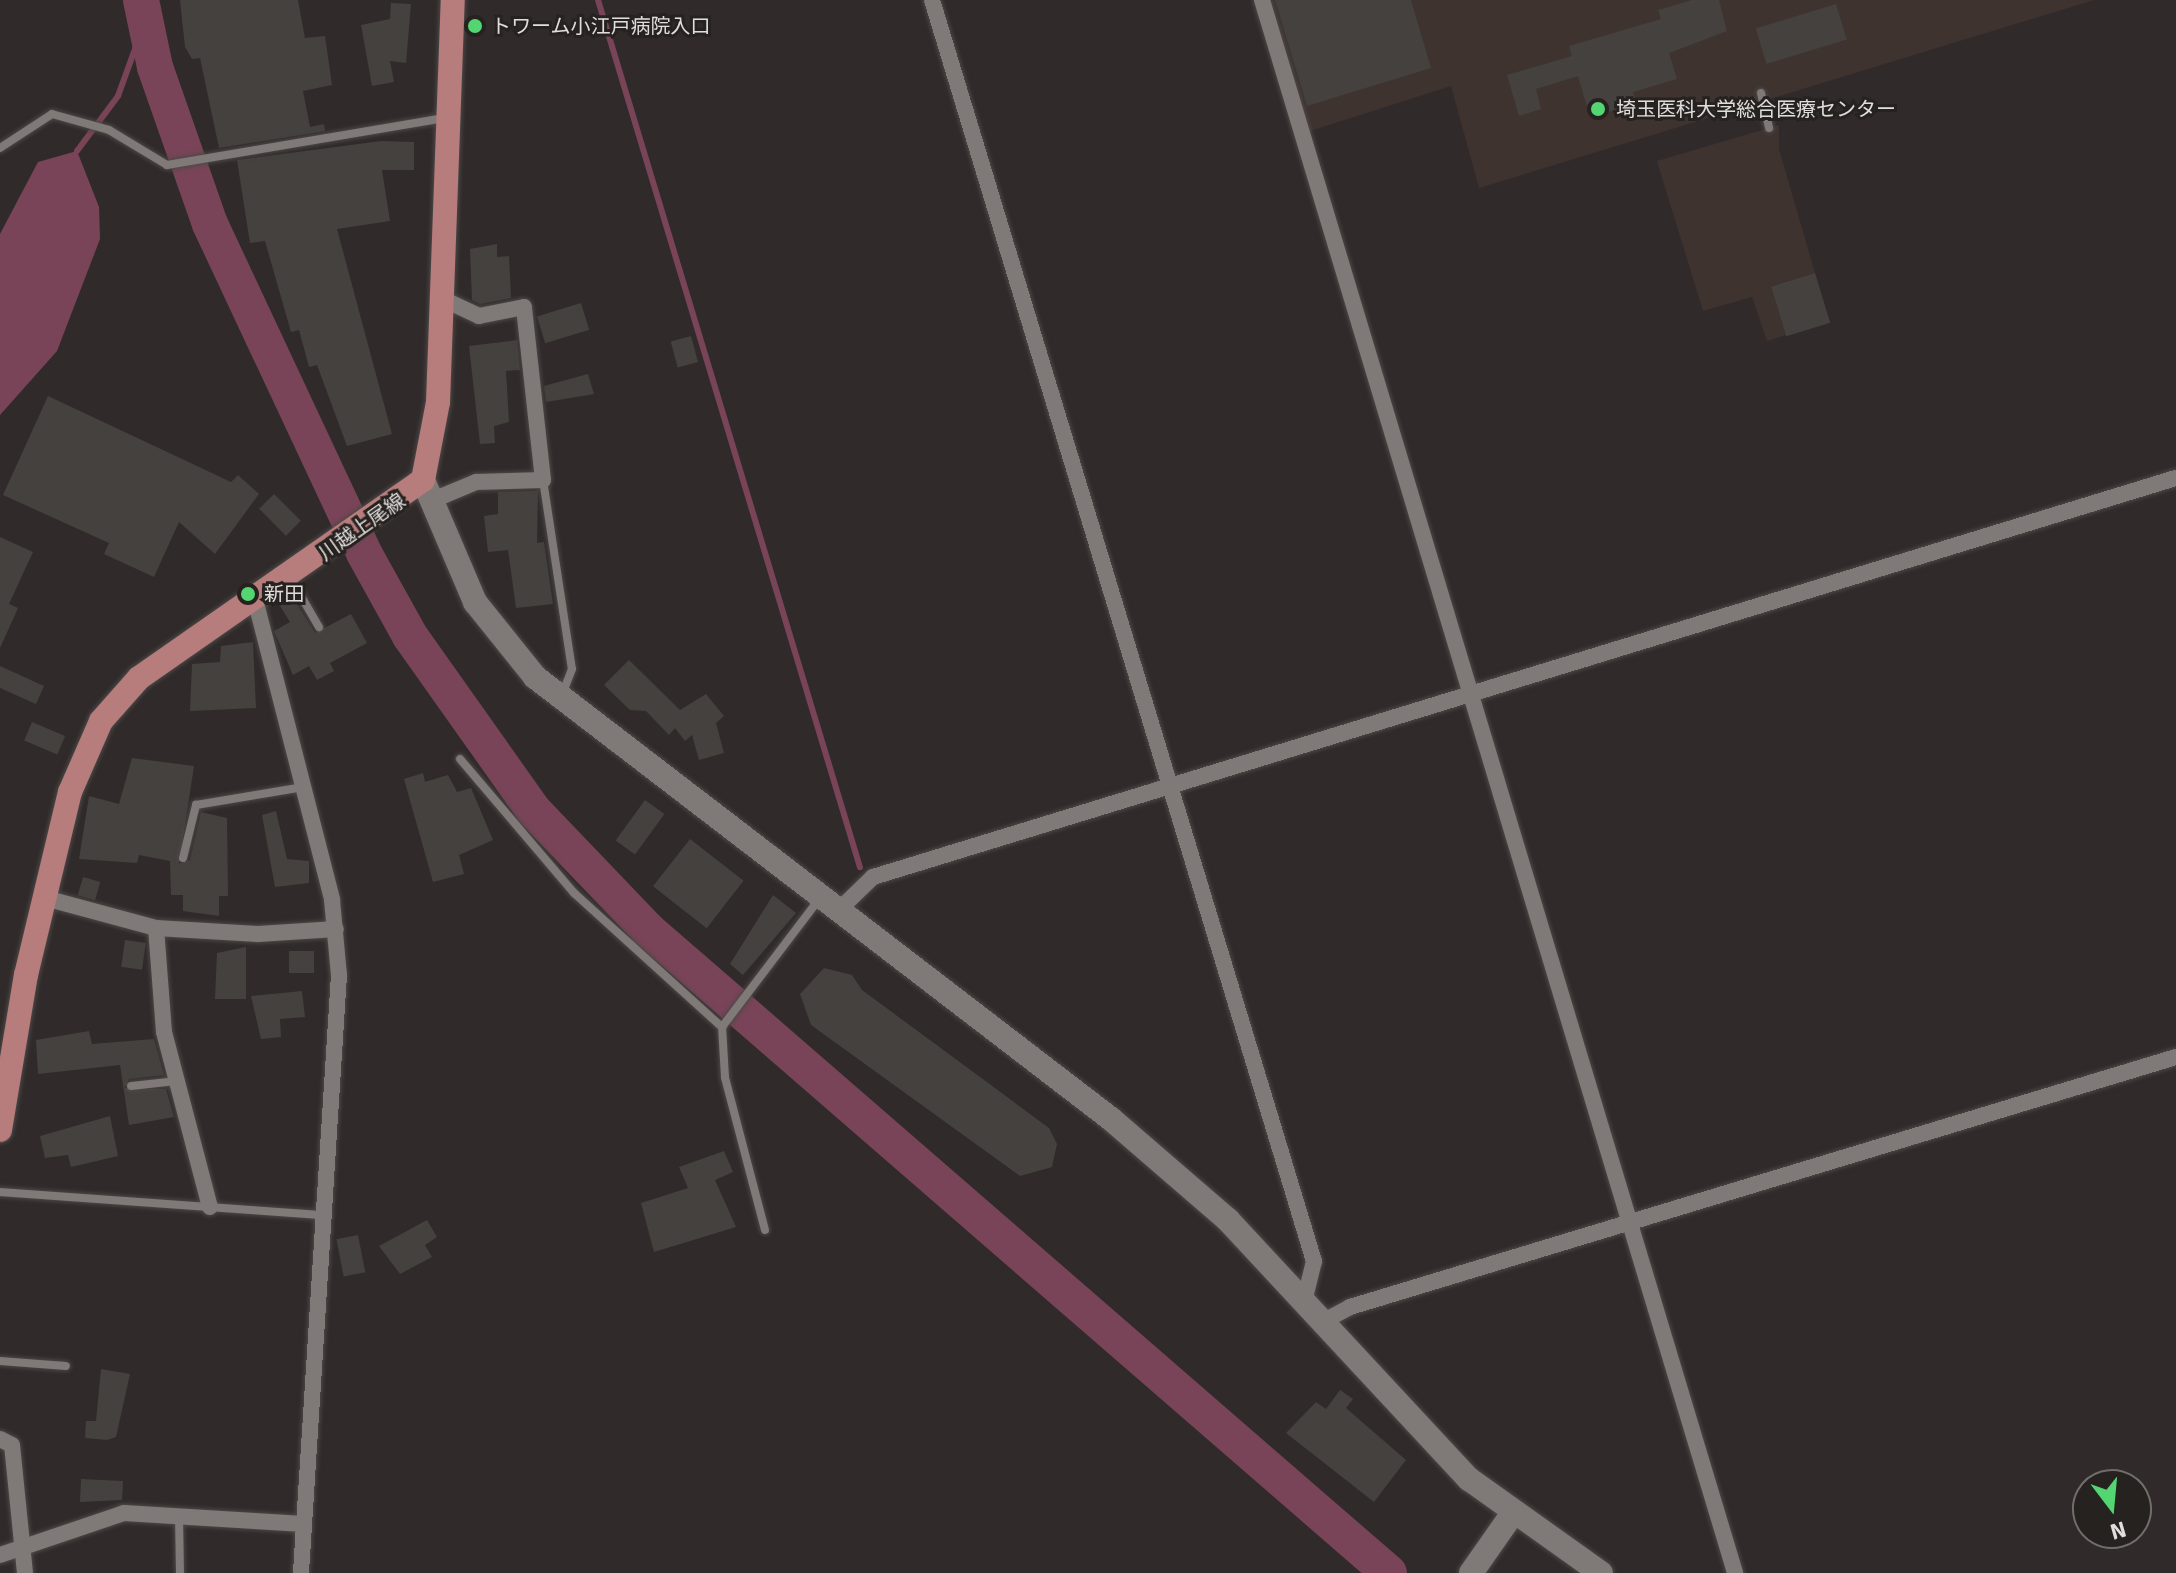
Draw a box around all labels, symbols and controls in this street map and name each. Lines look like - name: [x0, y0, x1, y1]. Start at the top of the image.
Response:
- place label: トワーム小江戸病院入口: [491, 14, 711, 38]
- marker: トワーム小江戸病院入口: [466, 17, 484, 35]
- place label: 埼玉医科大学総合医療センター: [1616, 97, 1896, 121]
- marker: 埼玉医科大学総合医療センター: [1587, 98, 1609, 120]
- street label: 川越上尾線: [314, 488, 410, 566]
- place label: 新田: [264, 582, 304, 606]
- marker: 新田: [239, 585, 257, 603]
- north arrow: [2072, 1469, 2152, 1549]
- text: N: [2107, 1516, 2129, 1546]

